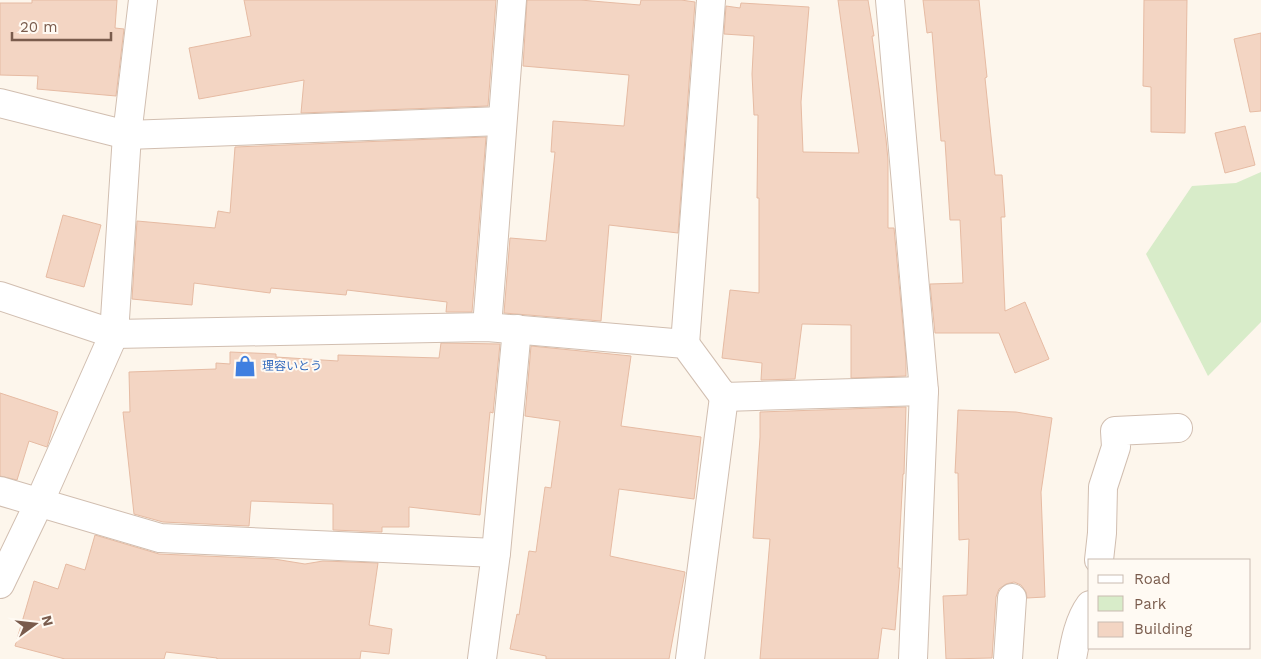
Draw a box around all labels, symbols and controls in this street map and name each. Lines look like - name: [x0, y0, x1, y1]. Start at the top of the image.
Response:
- scale bar: [12, 10, 111, 42]
- text: 20 m: [20, 18, 58, 36]
- shop icon: 理容いとう: [232, 353, 258, 379]
- place label: 理容いとう: [262, 359, 322, 373]
- legend: [1088, 559, 1251, 649]
- text: Road: [1134, 570, 1171, 588]
- text: Park: [1134, 595, 1167, 613]
- north arrow: [10, 599, 60, 649]
- text: N: [38, 614, 57, 628]
- text: Building: [1134, 620, 1192, 638]

